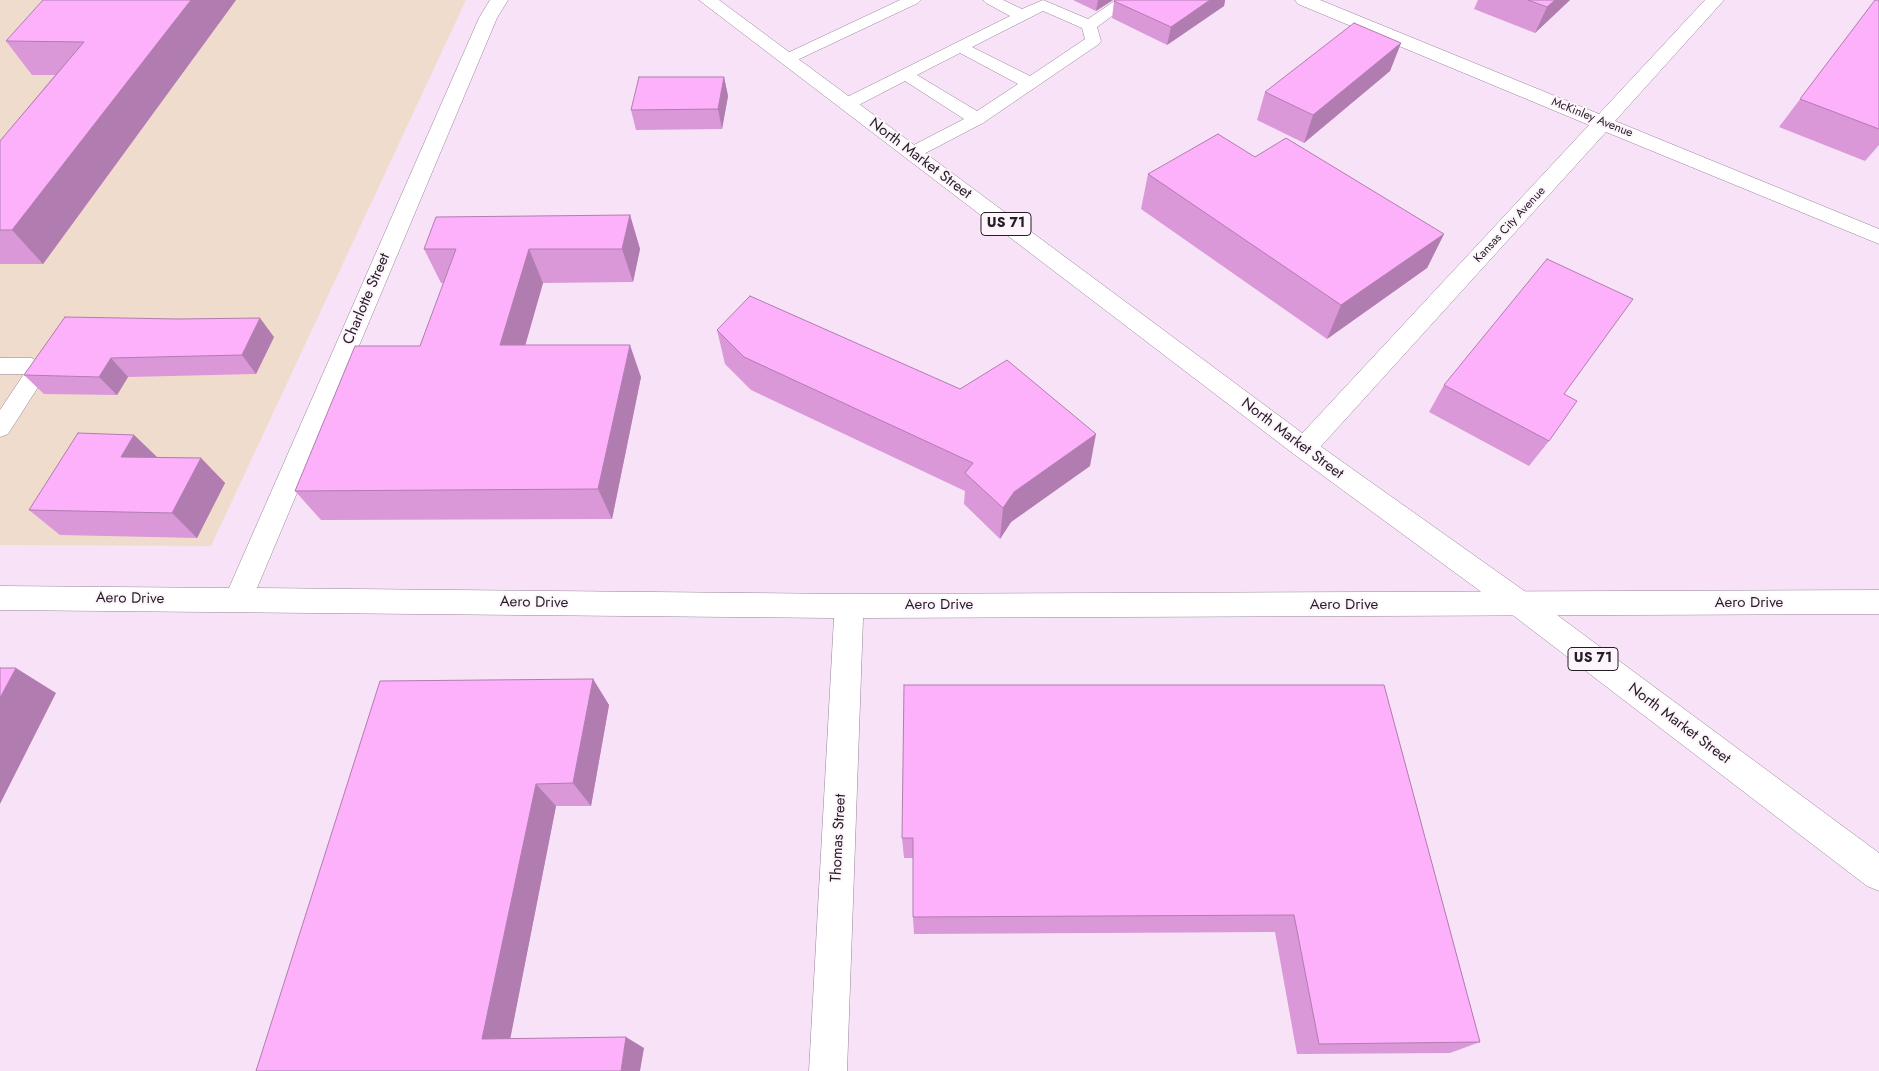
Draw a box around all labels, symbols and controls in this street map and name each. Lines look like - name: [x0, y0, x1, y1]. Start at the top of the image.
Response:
- street label: McKinley Avenue: [1549, 95, 1635, 141]
- street label: North Market Street: [865, 115, 975, 203]
- street label: Kansas City Avenue: [1471, 184, 1549, 266]
- road number: US 71: [981, 212, 1031, 235]
- street label: Charlotte Street: [340, 251, 394, 347]
- street label: North Market Street: [1237, 395, 1347, 483]
- street label: Aero Drive: [96, 589, 164, 609]
- street label: Aero Drive: [500, 593, 568, 613]
- street label: Aero Drive: [1715, 594, 1783, 612]
- street label: Aero Drive: [905, 596, 973, 614]
- street label: Aero Drive: [1310, 596, 1378, 614]
- road number: US 71: [1568, 648, 1618, 671]
- street label: North Market Street: [1624, 680, 1734, 768]
- street label: Thomas Street: [828, 793, 850, 883]

